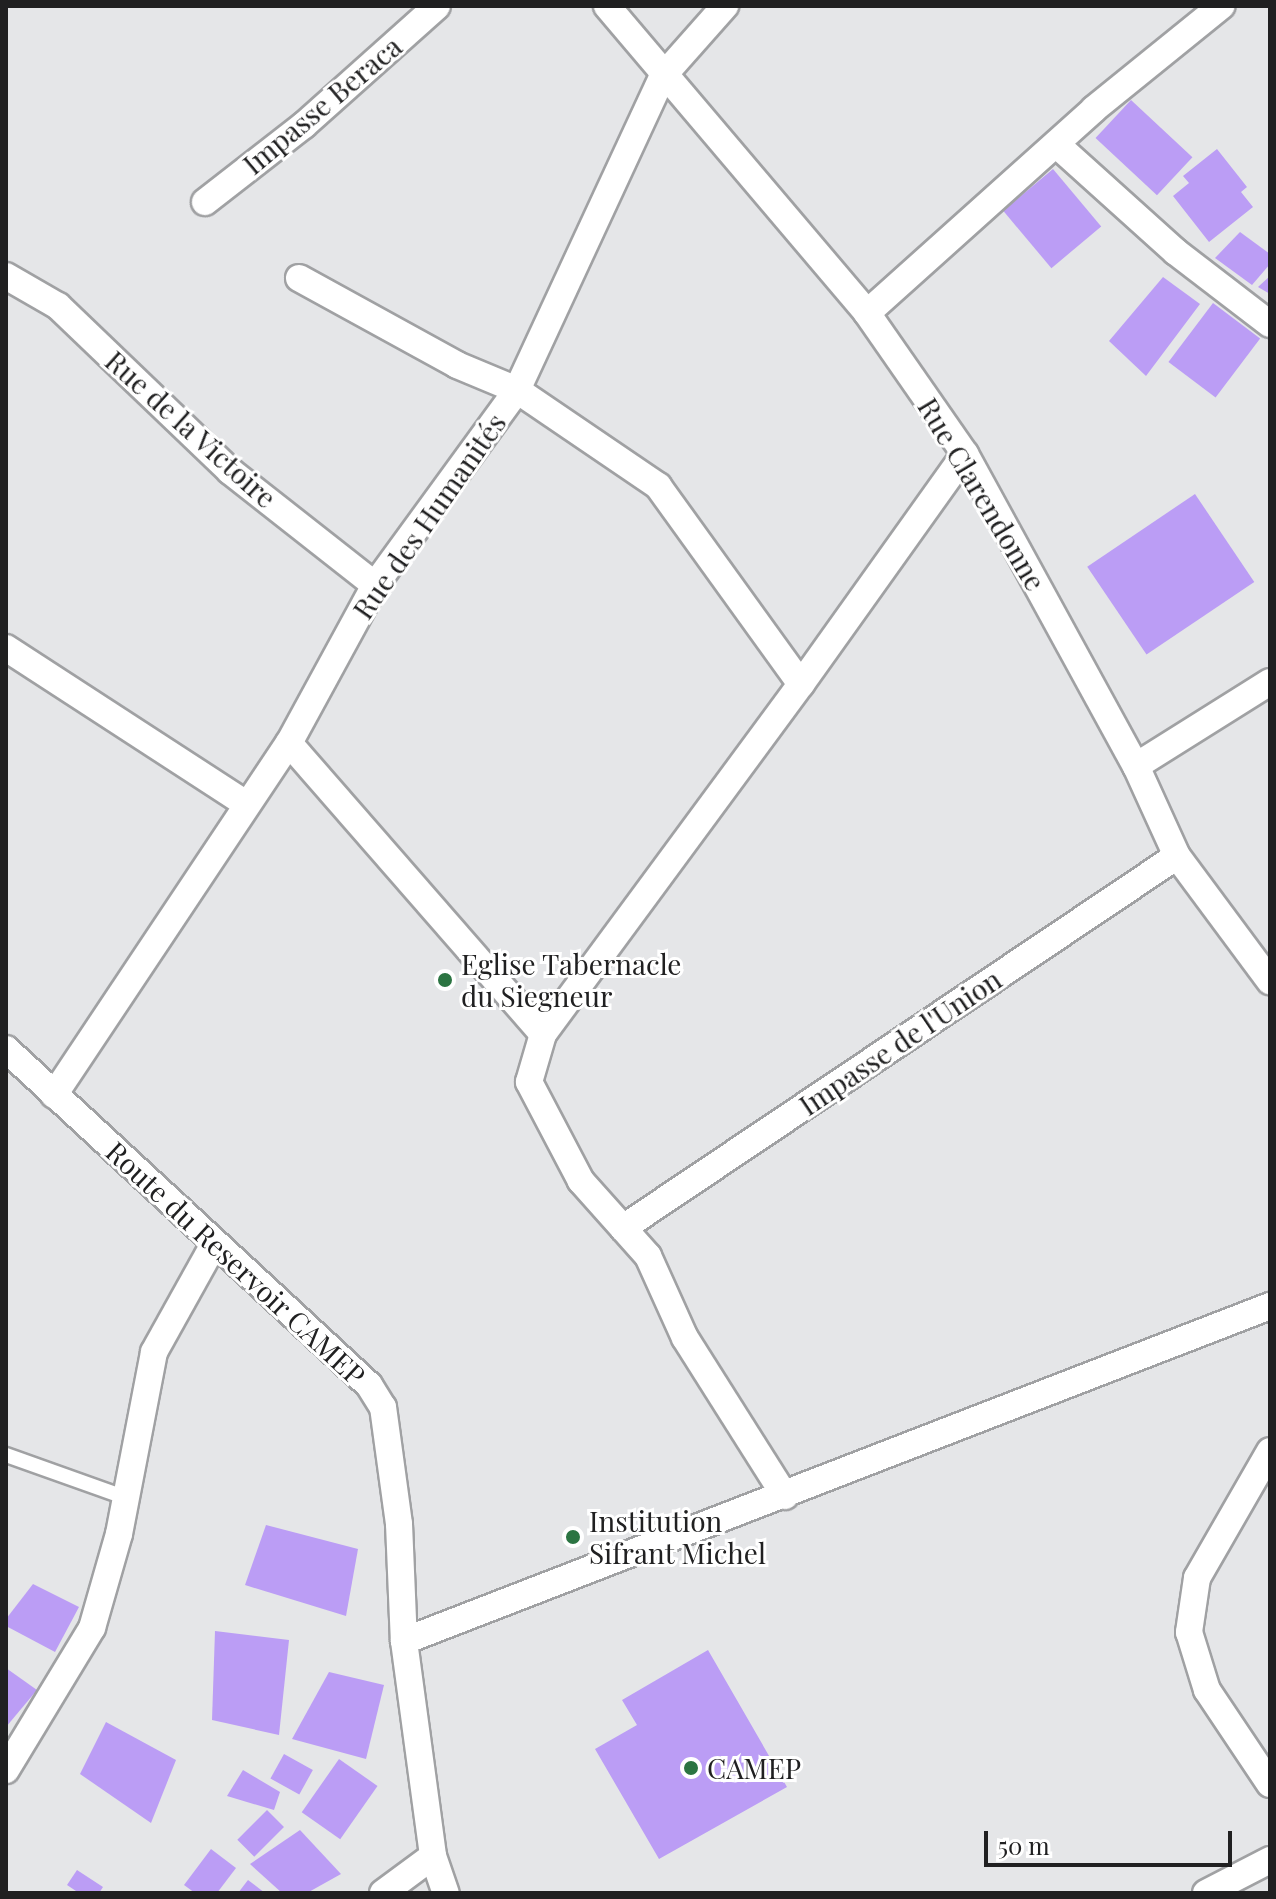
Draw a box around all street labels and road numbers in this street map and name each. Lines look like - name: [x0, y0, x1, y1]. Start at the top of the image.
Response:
- street label: Impasse Beraca: [236, 29, 408, 181]
- street label: Rue de la Victoire: [98, 343, 284, 515]
- street label: Rue Clarendonne: [911, 392, 1053, 596]
- street label: Rue des Humanités: [346, 407, 512, 625]
- street label: Impasse de l'Union: [792, 962, 1008, 1122]
- street label: Route du Reservoir CAMEP: [99, 1134, 373, 1392]

